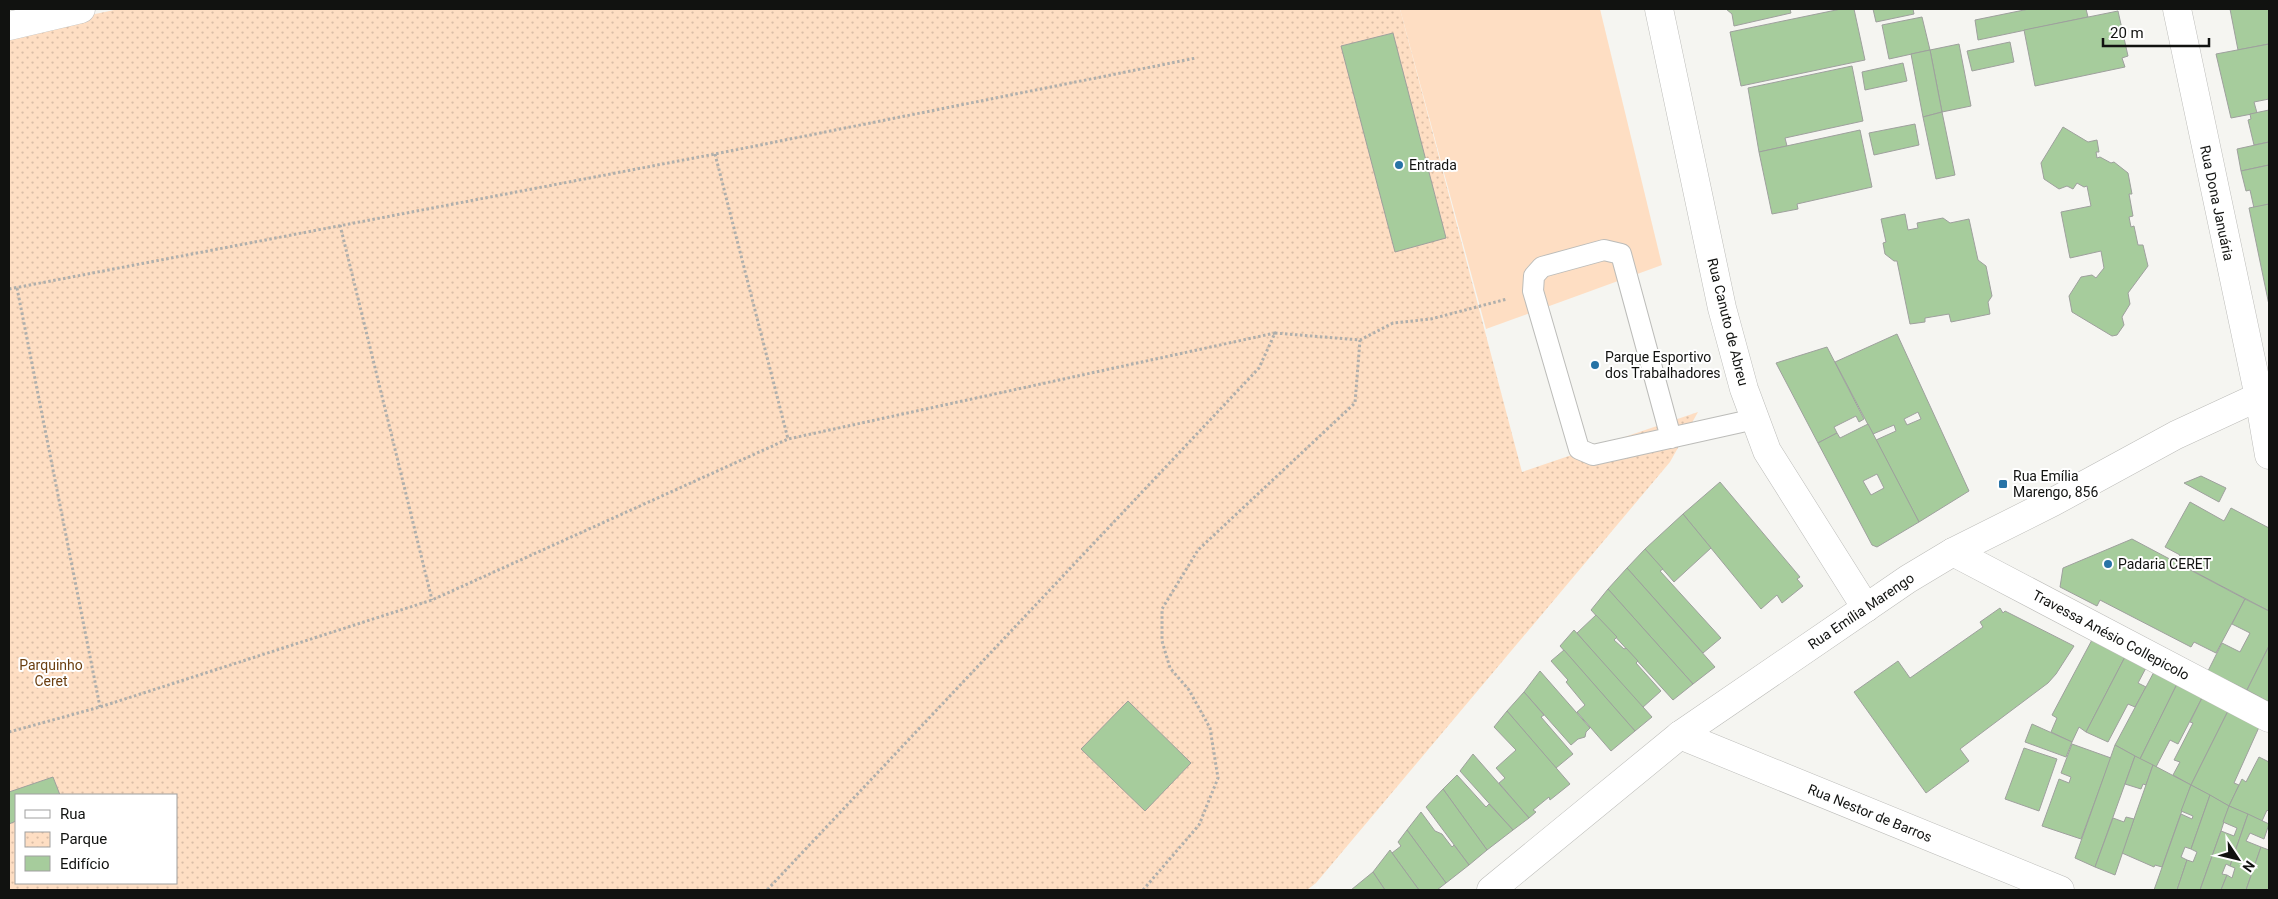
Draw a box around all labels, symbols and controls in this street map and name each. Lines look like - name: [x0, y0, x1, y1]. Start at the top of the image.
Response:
- scale bar: [2103, 15, 2209, 47]
- text: 20 m: [2110, 24, 2144, 42]
- street label: Rua Dona Januária: [2197, 144, 2237, 262]
- place label: Entrada: [1409, 157, 1457, 173]
- marker: Entrada: [1393, 159, 1405, 171]
- street label: Rua Canuto de Abreu: [1704, 256, 1752, 388]
- place label: Parque Esportivo dos Trabalhadores: [1605, 349, 1721, 381]
- marker: Parque Esportivo dos Trabalhadores: [1589, 359, 1601, 371]
- place label: Rua Emília Marengo, 856: [2013, 468, 2098, 500]
- marker: Rua Emília Marengo, 856: [1997, 478, 2009, 490]
- place label: Padaria CERET: [2118, 556, 2212, 572]
- marker: Padaria CERET: [2102, 558, 2114, 570]
- street label: Rua Emília Marengo: [1805, 570, 1917, 652]
- street label: Travessa Anésio Collepicolo: [2030, 587, 2192, 683]
- park label: Parquinho Ceret: [19, 657, 83, 689]
- street label: Rua Nestor de Barros: [1806, 781, 1934, 845]
- legend: [15, 794, 178, 884]
- text: Rua: [60, 805, 86, 823]
- text: Parque: [60, 830, 107, 848]
- north arrow: [2213, 834, 2263, 884]
- text: Edifício: [60, 855, 109, 873]
- text: N: [2239, 858, 2258, 875]

